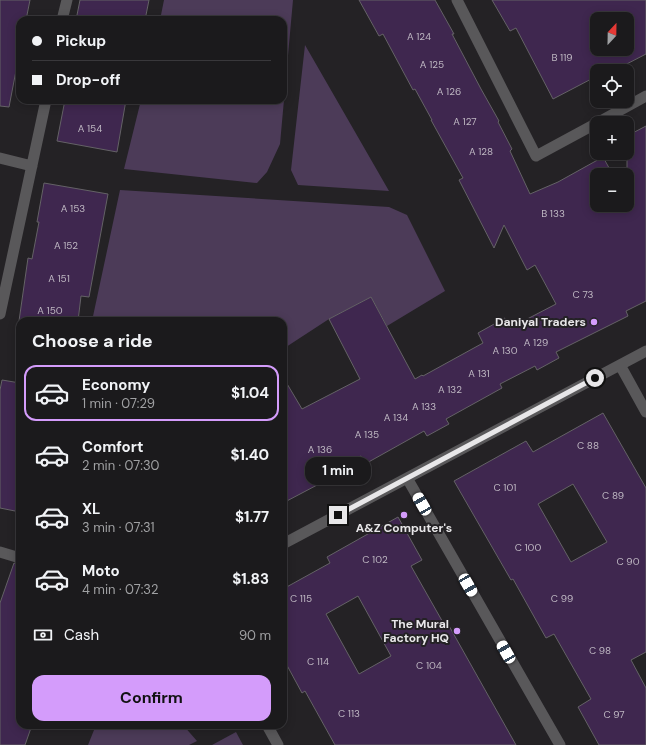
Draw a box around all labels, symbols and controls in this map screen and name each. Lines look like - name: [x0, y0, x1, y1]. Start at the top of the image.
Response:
- north arrow: [590, 12, 634, 56]
- map controls: [590, 12, 634, 212]
- house number: A 124: [407, 30, 431, 43]
- text: Pickup: [56, 31, 106, 51]
- house number: B 119: [551, 51, 573, 64]
- house number: A 125: [420, 58, 444, 71]
- button: locate: [590, 64, 634, 108]
- text: Drop-off: [56, 70, 121, 90]
- house number: A 126: [437, 85, 461, 98]
- house number: A 127: [453, 115, 477, 128]
- button: +: [590, 116, 634, 160]
- house number: A 154: [78, 122, 102, 135]
- house number: A 128: [469, 145, 493, 158]
- button: −: [590, 168, 634, 212]
- house number: A 153: [61, 202, 85, 215]
- house number: B 133: [541, 207, 565, 220]
- house number: A 152: [54, 239, 78, 252]
- house number: A 151: [48, 272, 70, 285]
- house number: C 73: [573, 288, 593, 301]
- house number: A 150: [37, 304, 63, 317]
- place label: Daniyal Traders: [495, 314, 586, 330]
- marker: Daniyal Traders: [589, 317, 599, 327]
- text: Choose a ride: [32, 329, 153, 353]
- house number: A 129: [524, 336, 548, 349]
- house number: A 130: [492, 344, 518, 357]
- house number: A 131: [468, 367, 490, 380]
- route start: [586, 369, 604, 387]
- icon: car: [34, 375, 70, 411]
- text: Economy: [82, 375, 150, 395]
- text: $1.04: [231, 383, 269, 403]
- house number: A 132: [438, 383, 462, 396]
- text: 1 min · 07:29: [82, 395, 155, 412]
- house number: A 133: [412, 400, 436, 413]
- house number: A 134: [384, 411, 408, 424]
- house number: A 135: [355, 428, 379, 441]
- icon: car: [34, 437, 70, 473]
- text: Comfort: [82, 437, 143, 457]
- house number: C 88: [577, 439, 599, 452]
- house number: A 136: [308, 443, 332, 456]
- text: $1.40: [230, 445, 269, 465]
- text: 2 min · 07:30: [82, 457, 159, 474]
- callout: 1 min: [305, 457, 371, 485]
- text: 1 min: [322, 462, 354, 479]
- house number: C 101: [494, 481, 516, 494]
- house number: C 89: [602, 489, 624, 502]
- car: [411, 491, 433, 517]
- icon: car: [34, 499, 70, 535]
- text: XL: [82, 499, 100, 519]
- route end: [329, 506, 347, 524]
- text: $1.77: [235, 507, 269, 527]
- marker: A&Z Computer's: [399, 510, 409, 520]
- text: 3 min · 07:31: [82, 519, 155, 536]
- place label: A&Z Computer's: [356, 520, 452, 536]
- house number: C 100: [515, 541, 541, 554]
- house number: C 102: [362, 553, 388, 566]
- house number: C 90: [617, 555, 640, 568]
- icon: car: [34, 561, 70, 597]
- text: Moto: [82, 561, 120, 581]
- text: $1.83: [232, 569, 269, 589]
- car: [457, 572, 479, 598]
- text: 4 min · 07:32: [82, 581, 158, 598]
- house number: C 115: [290, 592, 312, 605]
- house number: C 99: [551, 592, 573, 605]
- place label: The Mural Factory HQ: [383, 616, 449, 646]
- icon: cash: [32, 624, 54, 646]
- text: Cash: [64, 625, 99, 645]
- marker: The Mural Factory HQ: [452, 626, 462, 636]
- text: 90 m: [239, 627, 271, 644]
- car: [495, 639, 517, 665]
- house number: C 98: [589, 644, 611, 657]
- house number: C 114: [307, 655, 329, 668]
- house number: C 104: [416, 659, 442, 672]
- button: Confirm: [32, 675, 271, 721]
- house number: C 113: [338, 707, 360, 720]
- house number: C 97: [603, 708, 625, 721]

